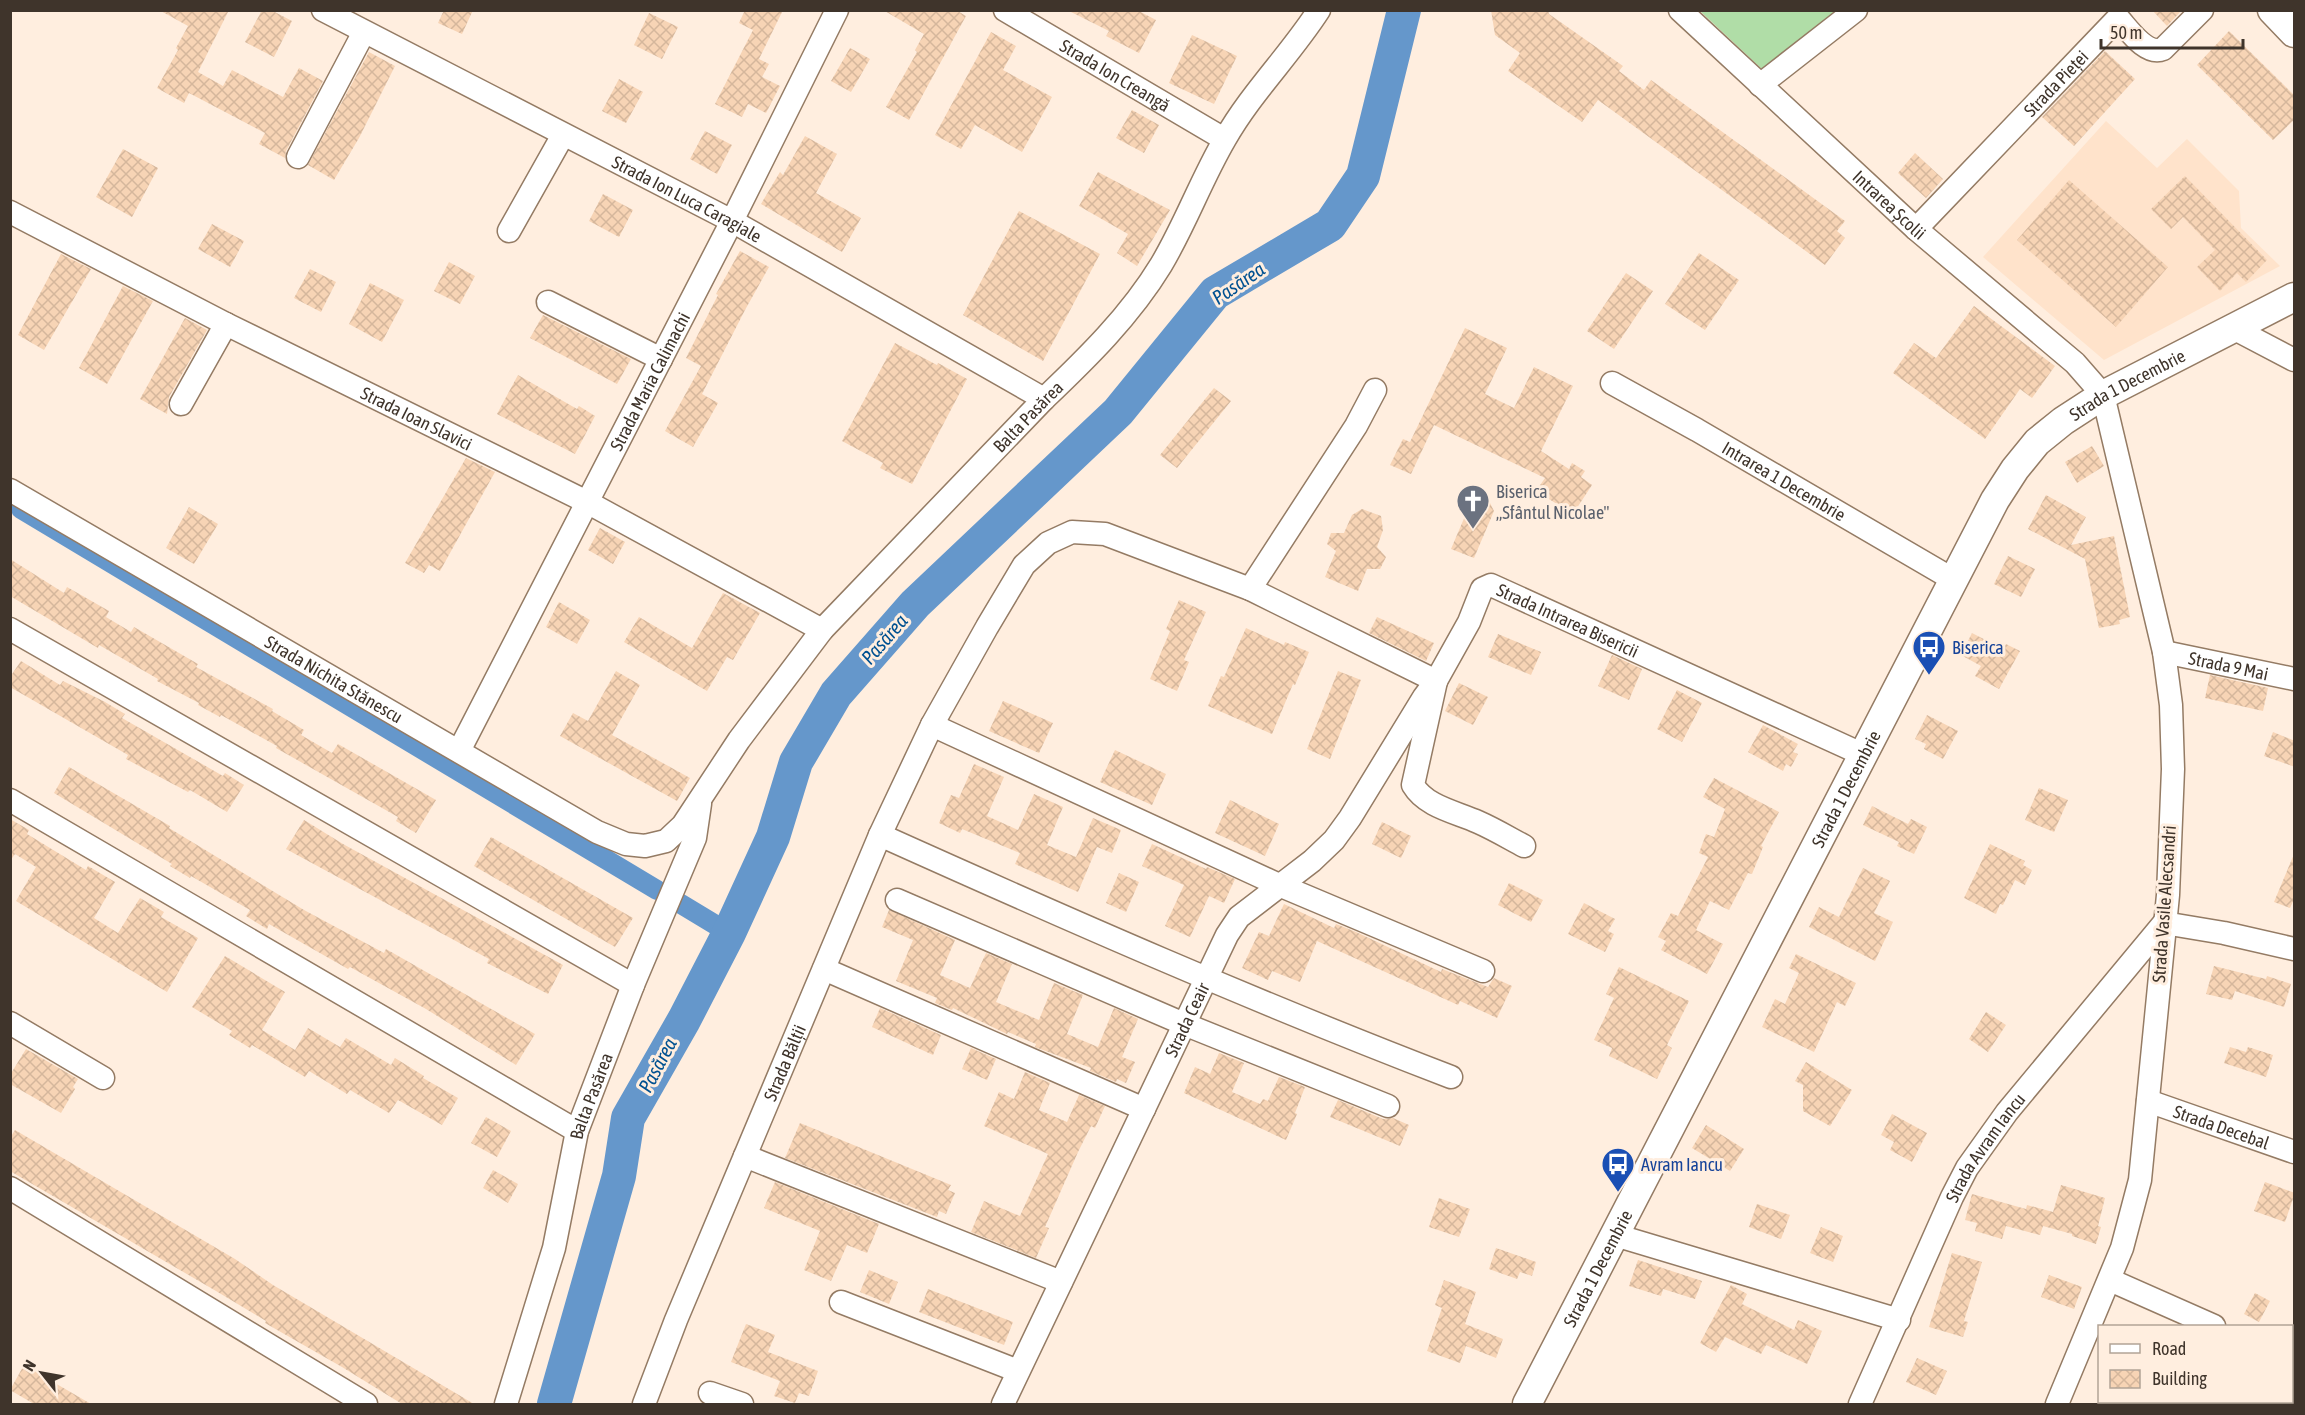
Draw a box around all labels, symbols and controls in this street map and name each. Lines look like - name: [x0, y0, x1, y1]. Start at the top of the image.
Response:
- scale bar: [2101, 12, 2244, 50]
- text: 50 m: [2110, 22, 2142, 43]
- street label: Strada Ion Creangă: [1056, 34, 1174, 116]
- street label: Strada Pieței: [2019, 46, 2092, 121]
- street label: Strada Ion Luca Caragiale: [609, 151, 766, 246]
- street label: Intrarea Școlii: [1849, 166, 1930, 243]
- water label: Pasărea: [1207, 257, 1269, 309]
- street label: Strada Maria Calimachi: [605, 309, 694, 454]
- street label: Strada 1 Decembrie: [2065, 344, 2188, 425]
- street label: Balta Pasărea: [988, 376, 1067, 456]
- street label: Strada Ioan Slavici: [358, 382, 476, 454]
- street label: Intrarea 1 Decembrie: [1719, 437, 1850, 525]
- place label: Biserica „Sfântul Nicolae": [1496, 481, 1610, 523]
- church icon: Biserica „Sfântul Nicolae": [1455, 483, 1491, 530]
- street label: Strada Intrarea Bisericii: [1494, 579, 1642, 661]
- water label: Pasărea: [856, 609, 912, 669]
- bus stop icon: Biserica: [1911, 629, 1947, 676]
- street label: Strada Nichita Stănescu: [262, 631, 407, 727]
- place label: Biserica: [1952, 637, 2004, 658]
- street label: Strada 9 Mai: [2187, 647, 2270, 684]
- street label: Strada 1 Decembrie: [1807, 727, 1884, 851]
- street label: Strada Vasile Alecsandri: [2148, 825, 2180, 983]
- street label: Strada Ceair: [1160, 979, 1214, 1060]
- street label: Strada Bălții: [759, 1021, 810, 1104]
- water label: Pasărea: [633, 1034, 681, 1096]
- street label: Balta Pasărea: [565, 1050, 617, 1141]
- street label: Strada Avram Iancu: [1941, 1089, 2029, 1205]
- street label: Strada Decebal: [2171, 1100, 2273, 1153]
- bus stop icon: Avram Iancu: [1600, 1146, 1636, 1193]
- place label: Avram Iancu: [1641, 1154, 1723, 1175]
- street label: Strada 1 Decembrie: [1558, 1206, 1636, 1330]
- legend: [2098, 1325, 2293, 1403]
- text: Road: [2152, 1338, 2186, 1359]
- north arrow: [12, 1343, 72, 1403]
- text: N: [19, 1357, 39, 1374]
- text: Building: [2152, 1368, 2207, 1389]

